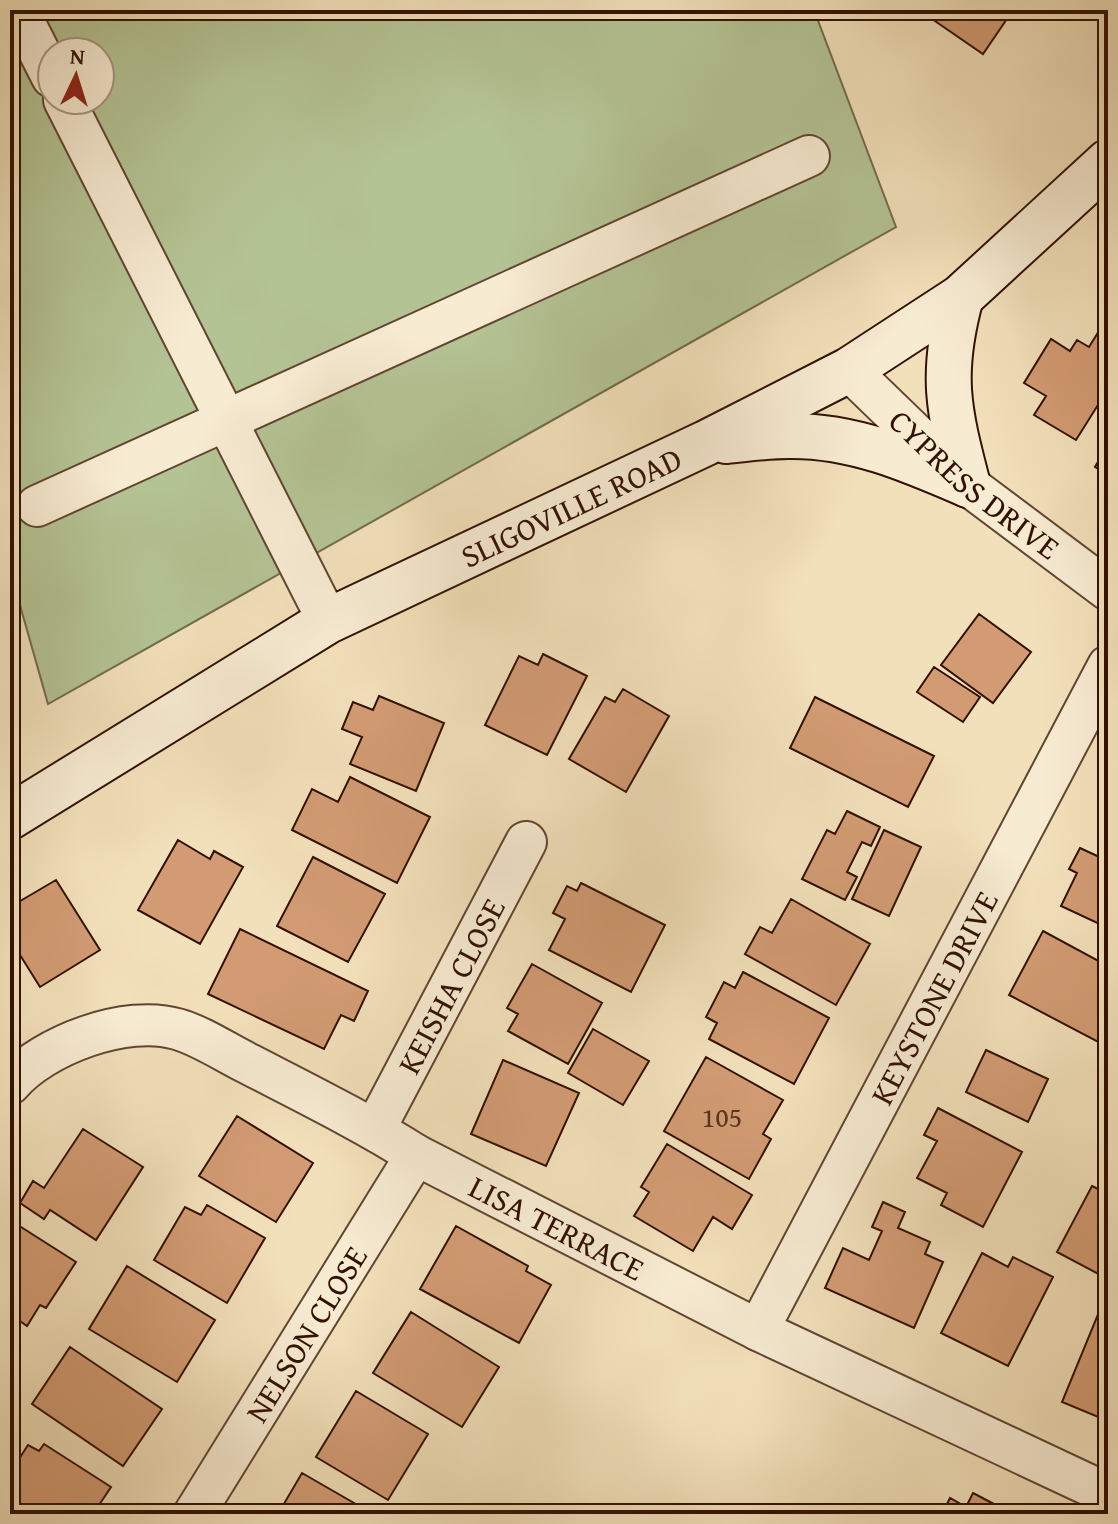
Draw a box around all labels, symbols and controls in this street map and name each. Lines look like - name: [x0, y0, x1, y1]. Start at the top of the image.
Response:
- north arrow: [36, 36, 116, 116]
- text: N: [69, 40, 86, 73]
- street label: CYPRESS DRIVE: [879, 398, 1070, 570]
- street label: SLIGOVILLE ROAD: [453, 434, 689, 579]
- street label: KEYSTONE DRIVE: [858, 882, 1009, 1113]
- street label: KEISHA CLOSE: [385, 890, 516, 1082]
- house number: 105: [702, 1096, 742, 1137]
- street label: LISA TERRACE: [461, 1163, 653, 1292]
- street label: NELSON CLOSE: [233, 1236, 378, 1431]

